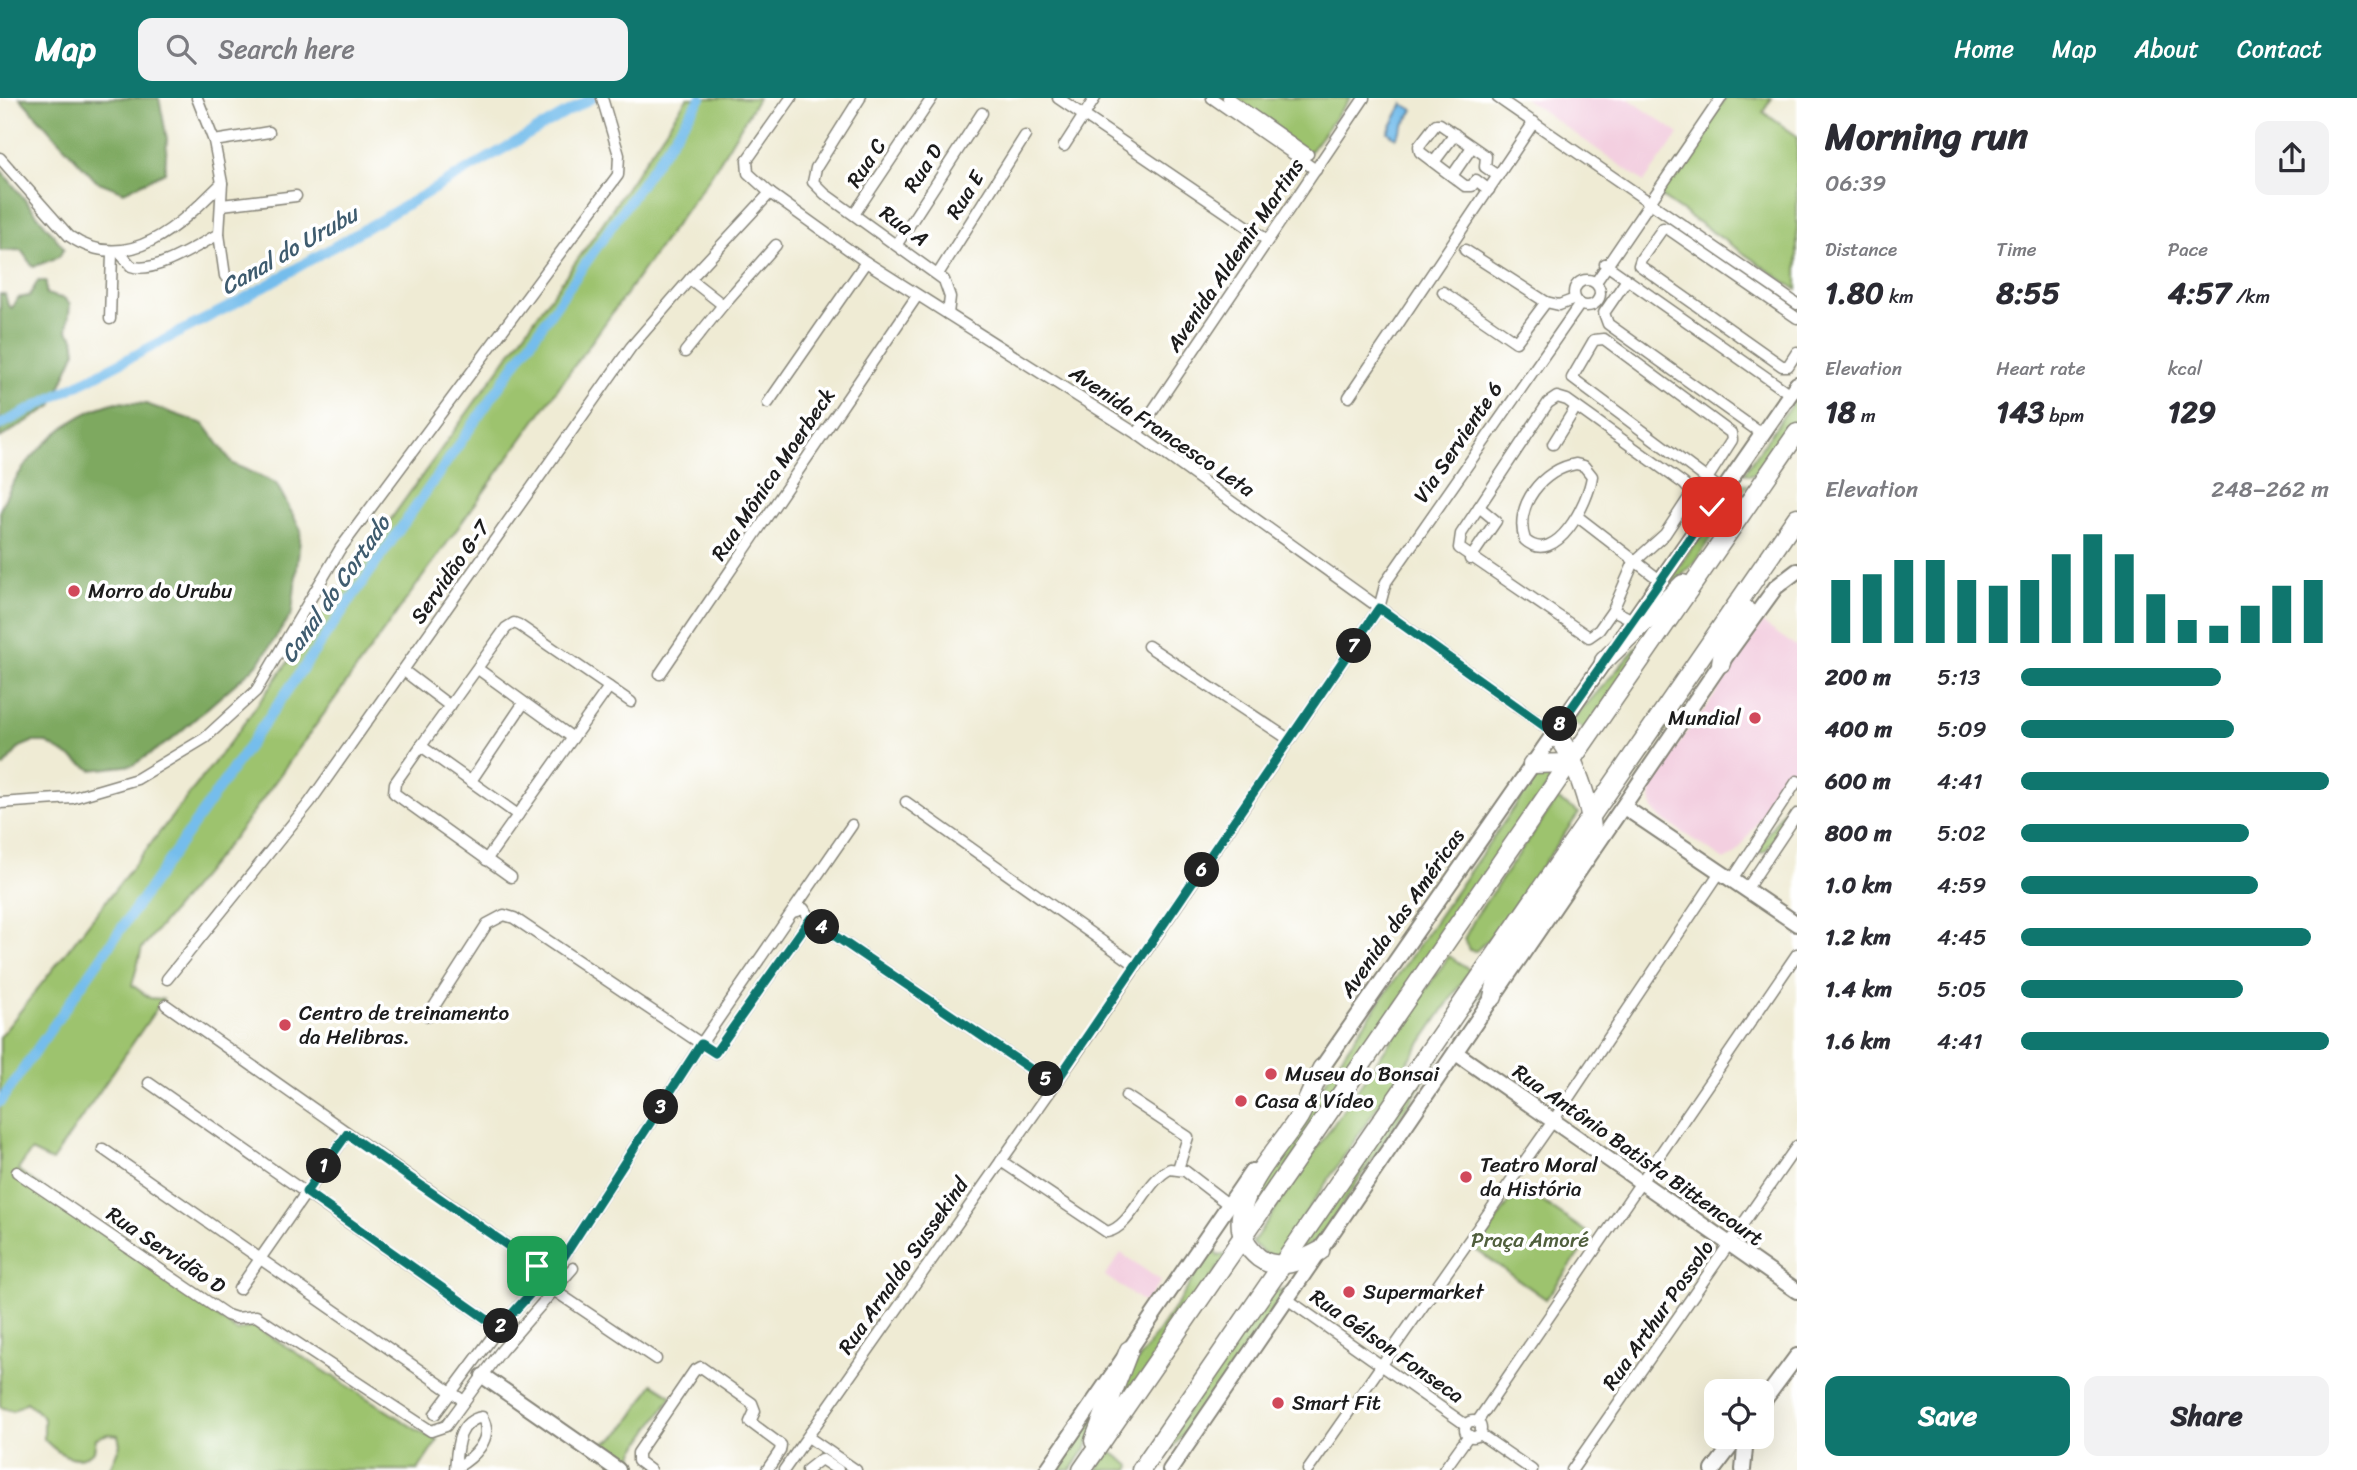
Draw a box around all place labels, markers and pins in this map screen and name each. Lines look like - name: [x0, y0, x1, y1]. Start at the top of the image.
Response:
- pin: [1682, 477, 1742, 537]
- place label: Morro do Urubu: [88, 572, 233, 610]
- marker: Morro do Urubu: [66, 583, 82, 599]
- pin: 7: [1336, 628, 1372, 664]
- place label: Mundial: [1668, 699, 1742, 737]
- pin: 8: [1542, 706, 1578, 742]
- marker: Mundial: [1747, 710, 1763, 726]
- pin: 6: [1184, 852, 1220, 888]
- pin: 4: [804, 910, 840, 944]
- place label: Centro de treinamento da Helibras.: [299, 994, 510, 1056]
- marker: Centro de treinamento da Helibras.: [277, 1017, 293, 1033]
- place label: Museu do Bonsai: [1285, 1055, 1440, 1093]
- pin: 5: [1028, 1062, 1064, 1096]
- marker: Museu do Bonsai: [1263, 1066, 1279, 1082]
- place label: Casa & Vídeo: [1255, 1082, 1374, 1120]
- pin: 3: [644, 1090, 678, 1124]
- marker: Casa & Vídeo: [1233, 1093, 1249, 1109]
- place label: Teatro Moral da História: [1480, 1146, 1599, 1208]
- pin: 1: [306, 1148, 342, 1184]
- marker: Teatro Moral da História: [1458, 1169, 1474, 1185]
- pin: [507, 1236, 567, 1296]
- place label: Supermarket: [1363, 1273, 1485, 1311]
- marker: Supermarket: [1341, 1284, 1357, 1300]
- pin: 2: [484, 1308, 518, 1344]
- place label: Smart Fit: [1292, 1384, 1381, 1422]
- marker: Smart Fit: [1270, 1395, 1286, 1411]

